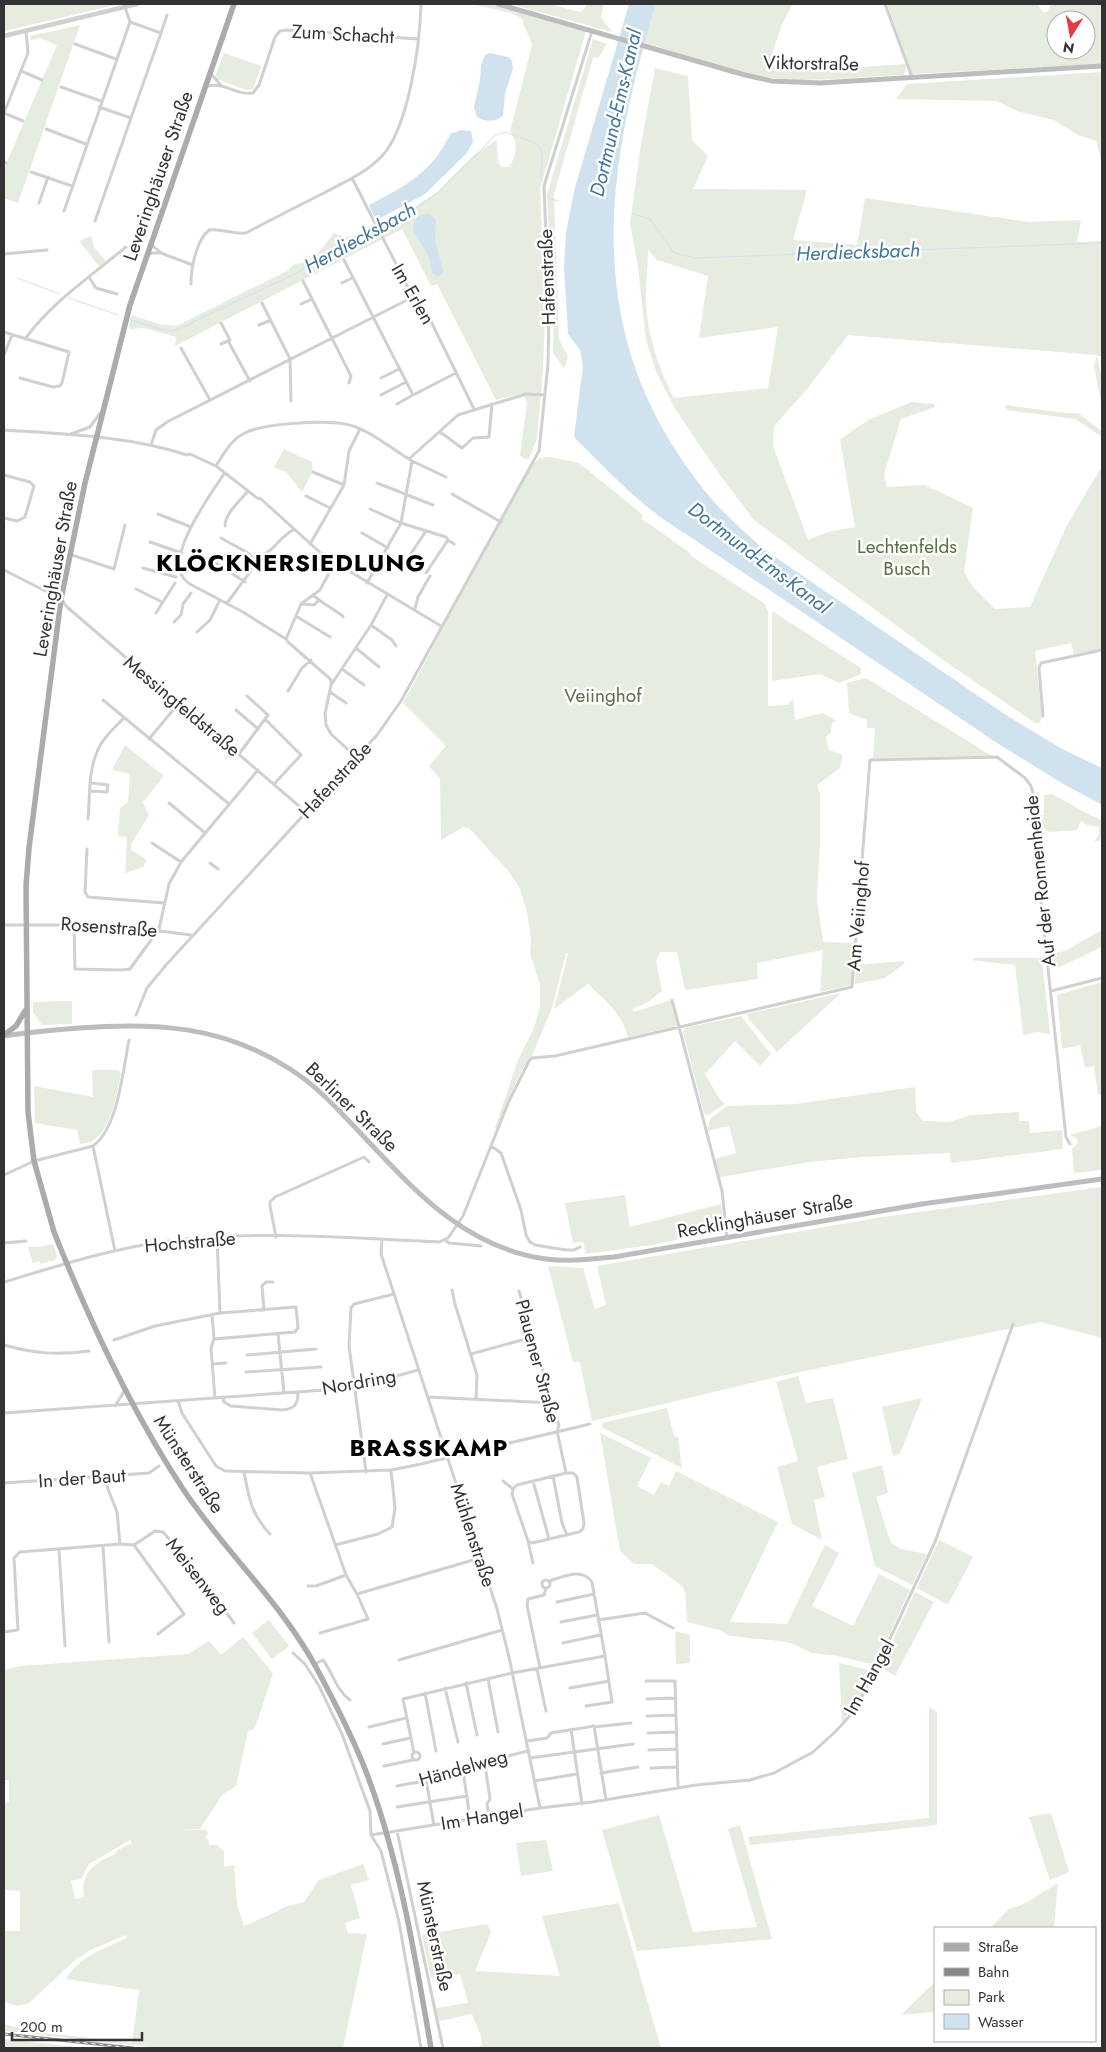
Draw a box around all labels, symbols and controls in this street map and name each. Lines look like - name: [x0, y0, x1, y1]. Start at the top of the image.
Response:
- north arrow: [1046, 10, 1096, 60]
- street label: Zum Schacht: [291, 18, 395, 50]
- water label: Dortmund-Ems-Kanal: [583, 25, 650, 200]
- text: N: [1061, 37, 1076, 59]
- street label: Viktorstraße: [763, 49, 859, 77]
- street label: Leveringhäuser Straße: [116, 87, 200, 265]
- water label: Herdiecksbach: [299, 195, 421, 281]
- street label: Hafenstraße: [532, 228, 562, 326]
- water label: Herdiecksbach: [796, 235, 920, 269]
- street label: Im Erlen: [385, 259, 441, 329]
- street label: Leveringhäuser Straße: [26, 479, 84, 659]
- water label: Dortmund-Ems-Kanal: [682, 495, 837, 622]
- park label: Lechtenfelds Busch: [857, 533, 957, 582]
- district label: KLÖCKNERSIEDLUNG: [156, 545, 426, 580]
- street label: Messingfeldstraße: [118, 649, 246, 763]
- park label: Veiinghof: [564, 682, 642, 709]
- street label: Hafenstraße: [292, 735, 378, 824]
- street label: Auf der Ronnenheide: [1018, 794, 1062, 968]
- street label: Am Veiinghof: [840, 859, 876, 972]
- street label: Rosenstraße: [60, 910, 158, 944]
- street label: Berliner Straße: [300, 1056, 404, 1158]
- street label: Recklinghäuser Straße: [675, 1187, 855, 1245]
- street label: Hochstraße: [143, 1225, 237, 1259]
- street label: Plauener Straße: [509, 1296, 568, 1426]
- street label: Nordring: [320, 1362, 398, 1402]
- street label: Münsterstraße: [147, 1410, 231, 1519]
- district label: BRASSKAMP: [350, 1430, 508, 1465]
- street label: In der Baut: [37, 1461, 127, 1495]
- street label: Mühlenstraße: [443, 1480, 503, 1591]
- street label: Meisenweg: [159, 1532, 237, 1620]
- street label: Im Hangel: [837, 1634, 901, 1720]
- street label: Händelweg: [416, 1742, 510, 1794]
- street label: Im Hangel: [439, 1797, 525, 1837]
- street label: Münsterstraße: [410, 1878, 460, 1994]
- legend: [934, 1927, 1096, 2042]
- text: Straße: [978, 1936, 1019, 1958]
- text: Bahn: [978, 1961, 1009, 1983]
- text: Park: [978, 1986, 1005, 2008]
- scale bar: [12, 2010, 142, 2042]
- text: Wasser: [978, 2011, 1024, 2033]
- text: 200 m: [20, 2016, 63, 2038]

